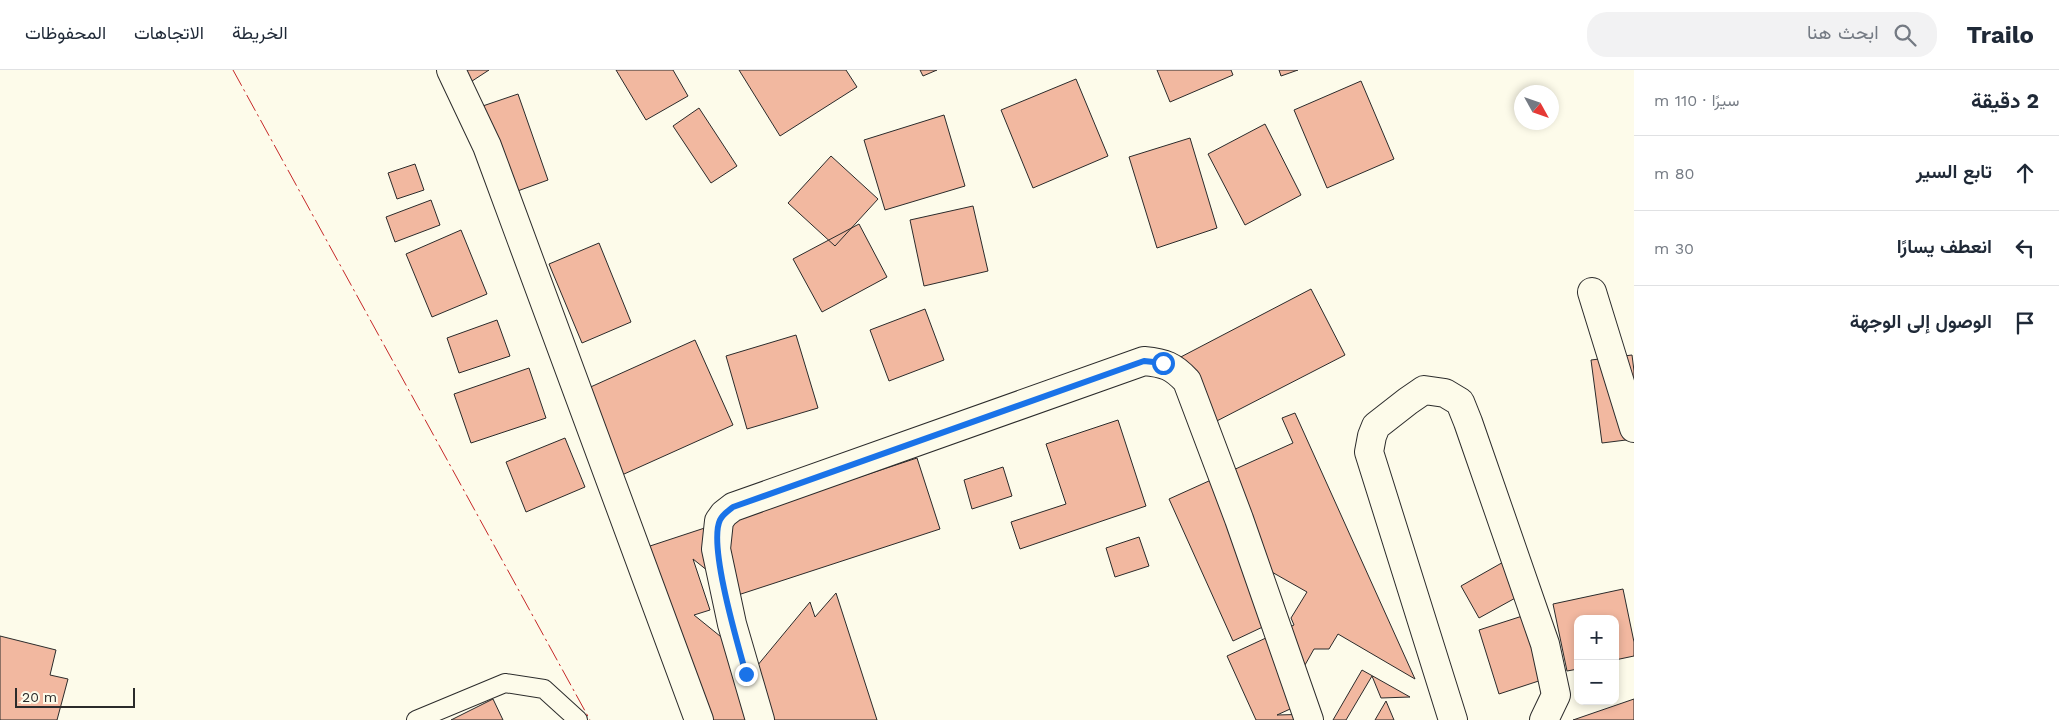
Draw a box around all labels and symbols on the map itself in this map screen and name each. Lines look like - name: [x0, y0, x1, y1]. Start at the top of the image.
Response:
- north arrow: [1514, 85, 1559, 130]
- route start: [1152, 352, 1175, 375]
- route end: [735, 663, 758, 686]
- scale bar: [15, 685, 135, 708]

